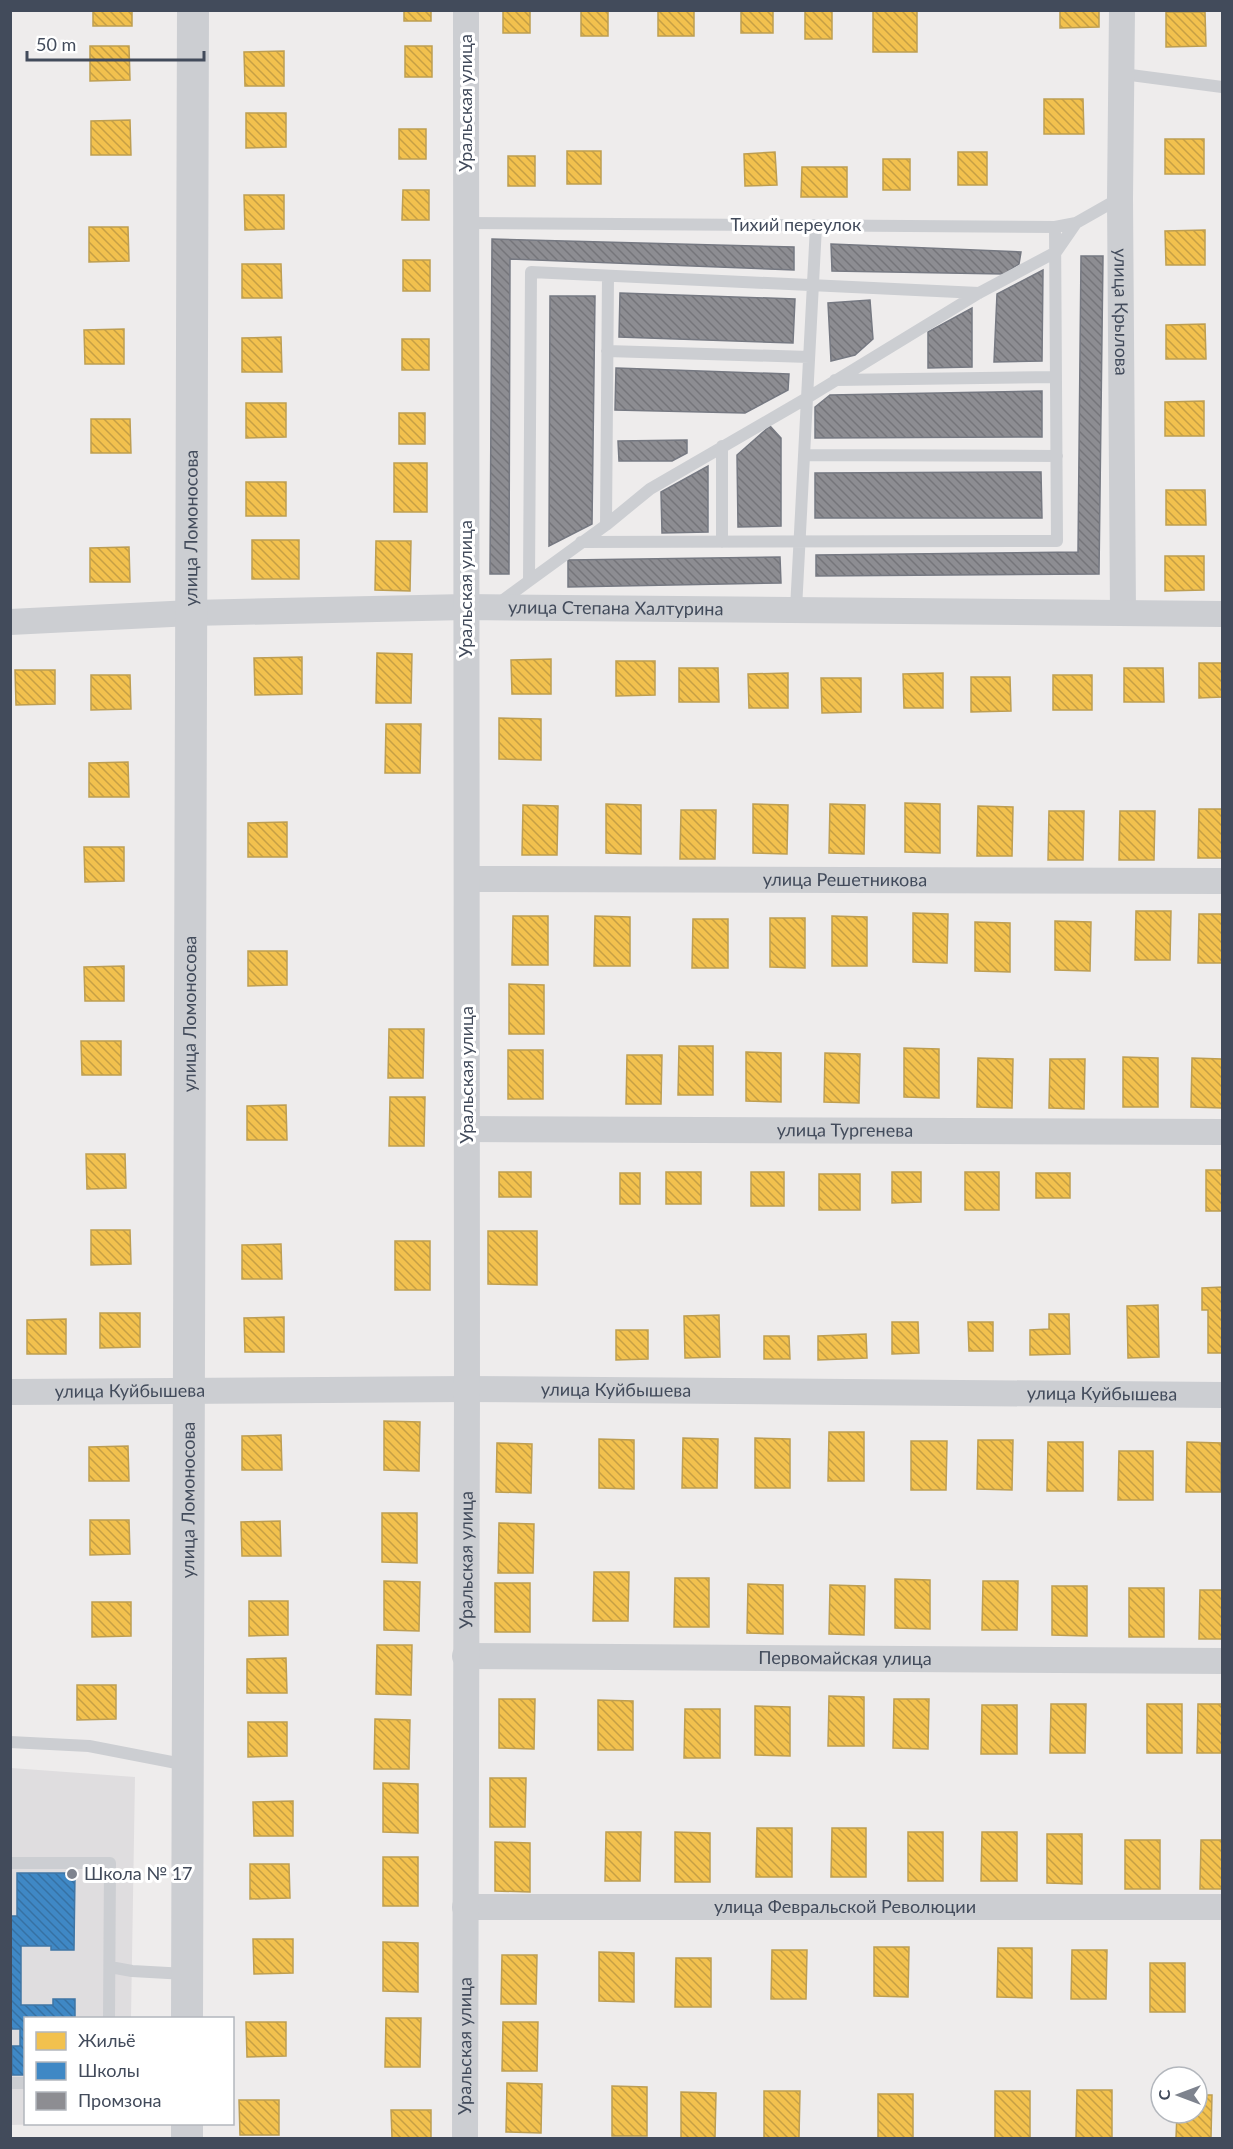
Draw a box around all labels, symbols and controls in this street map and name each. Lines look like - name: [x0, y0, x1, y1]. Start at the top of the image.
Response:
- scale bar: [27, 24, 204, 62]
- text: 50 m: [36, 33, 76, 55]
- street label: Уральская улица: [454, 34, 476, 172]
- street label: Тихий переулок: [731, 213, 862, 235]
- street label: улица Крылова: [1110, 248, 1133, 376]
- street label: улица Ломоносова: [179, 450, 202, 606]
- street label: Уральская улица: [454, 520, 476, 658]
- street label: улица Степана Халтурина: [508, 595, 724, 619]
- street label: улица Решетникова: [763, 868, 927, 890]
- street label: улица Ломоносова: [178, 936, 200, 1092]
- street label: Уральская улица: [455, 1006, 477, 1144]
- street label: улица Тургенева: [777, 1118, 913, 1141]
- street label: улица Куйбышева: [541, 1378, 691, 1401]
- street label: улица Куйбышева: [55, 1379, 205, 1402]
- street label: улица Куйбышева: [1027, 1381, 1177, 1405]
- street label: улица Ломоносова: [176, 1422, 199, 1578]
- street label: Уральская улица: [454, 1491, 477, 1629]
- street label: Первомайская улица: [758, 1646, 932, 1669]
- place label: Школа № 17: [84, 1862, 193, 1884]
- marker: Школа № 17: [65, 1867, 79, 1881]
- street label: улица Февральской Революции: [714, 1895, 976, 1917]
- street label: Уральская улица: [453, 1977, 475, 2115]
- legend: [24, 2017, 234, 2125]
- text: Жильё: [78, 2029, 136, 2051]
- text: Школы: [78, 2059, 140, 2081]
- north arrow: [1149, 2065, 1209, 2125]
- text: Промзона: [78, 2089, 161, 2111]
- text: С: [1154, 2089, 1173, 2100]

